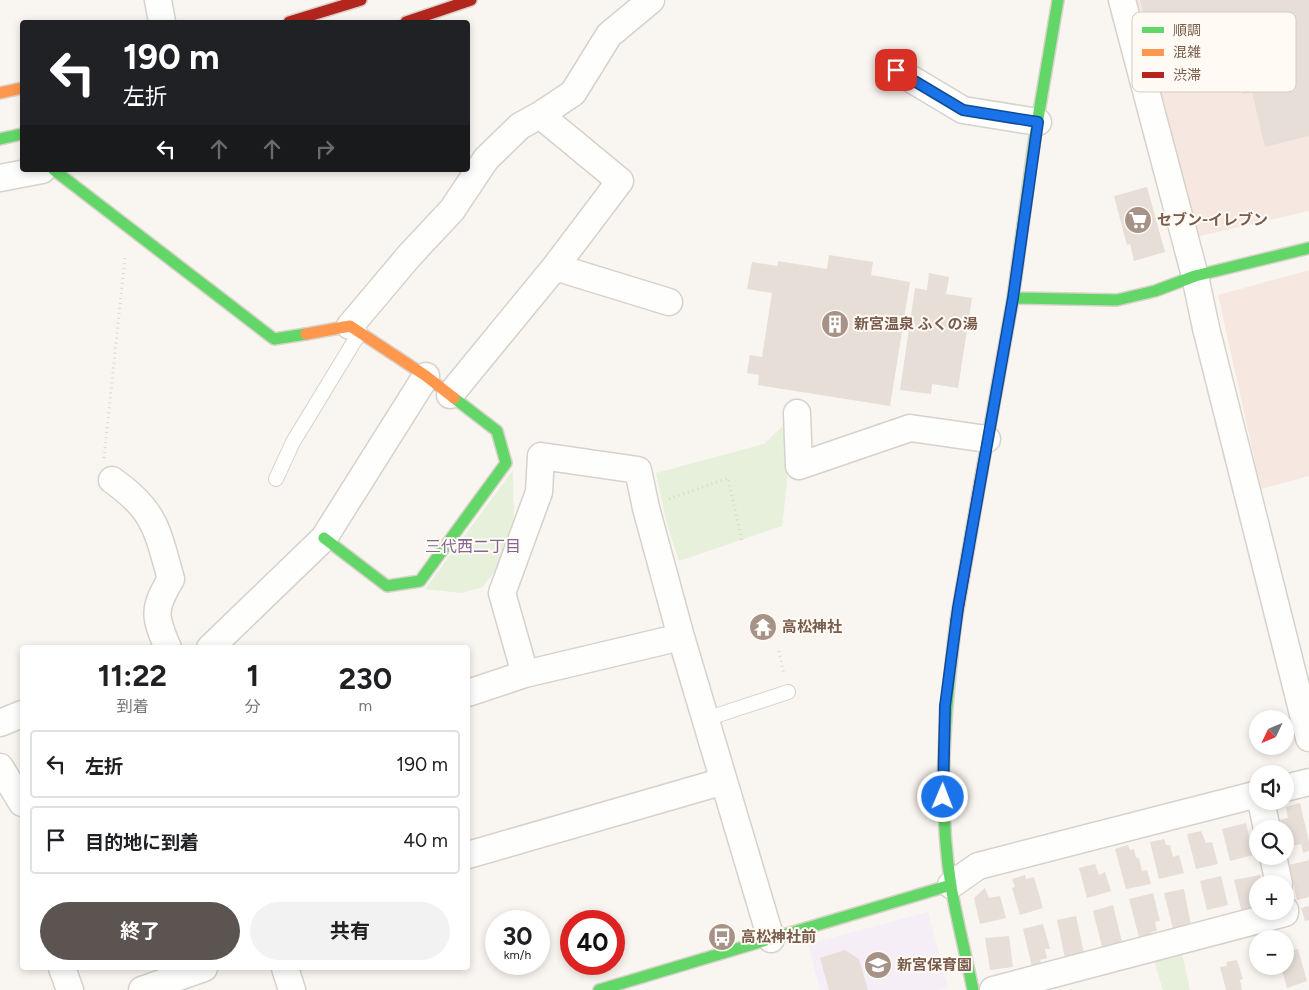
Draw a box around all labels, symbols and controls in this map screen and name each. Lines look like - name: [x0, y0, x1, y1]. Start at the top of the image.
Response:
- legend: [1132, 12, 1296, 92]
- text: 順調: [1173, 22, 1201, 39]
- text: 190 m: [123, 36, 220, 78]
- icon: left: [40, 40, 105, 105]
- text: 混雑: [1173, 44, 1201, 61]
- pin: [875, 49, 917, 91]
- icon: arrive: [882, 56, 910, 84]
- text: 渋滞: [1173, 67, 1201, 84]
- text: 左折: [123, 83, 167, 110]
- icon: left: [152, 135, 180, 163]
- icon: ahead: [205, 135, 233, 163]
- icon: ahead: [258, 135, 286, 163]
- icon: right: [311, 135, 339, 163]
- supermarket icon: セブン-イレブン: [1123, 205, 1153, 235]
- place label: セブン-イレブン: [1157, 211, 1268, 229]
- building icon: 新宮温泉 ふくの湯: [820, 309, 850, 339]
- place label: 新宮温泉 ふくの湯: [854, 315, 978, 333]
- district label: 三代西二丁目: [425, 537, 521, 556]
- temple icon: 高松神社: [748, 612, 778, 642]
- place label: 高松神社: [782, 618, 842, 636]
- text: 11:22: [98, 657, 167, 694]
- text: 1: [246, 657, 259, 694]
- text: 230: [339, 660, 392, 697]
- text: m: [359, 696, 372, 715]
- text: 到着: [116, 697, 148, 716]
- text: 分: [245, 697, 261, 716]
- north arrow: [1249, 710, 1294, 755]
- map controls: [1249, 710, 1294, 975]
- icon: left: [42, 750, 70, 778]
- text: 190 m: [396, 753, 448, 776]
- text: 左折: [85, 755, 123, 778]
- button: sound: [1249, 765, 1294, 810]
- position arrow: [916, 770, 968, 822]
- button: search: [1249, 820, 1294, 865]
- icon: arrive: [42, 826, 70, 854]
- text: 40 m: [403, 829, 448, 852]
- text: 目的地に到着: [85, 831, 199, 854]
- button: +: [1249, 875, 1294, 920]
- button: 終了: [40, 902, 240, 960]
- button: 共有: [250, 902, 450, 960]
- speed limit sign: 40: [560, 910, 625, 975]
- text: 30: [502, 921, 533, 951]
- bus stop icon: 高松神社前: [707, 922, 737, 952]
- place label: 高松神社前: [741, 928, 816, 946]
- button: −: [1249, 930, 1294, 975]
- text: km/h: [504, 948, 531, 962]
- school or university icon: 新宮保育園: [863, 950, 893, 980]
- place label: 新宮保育園: [897, 956, 972, 974]

